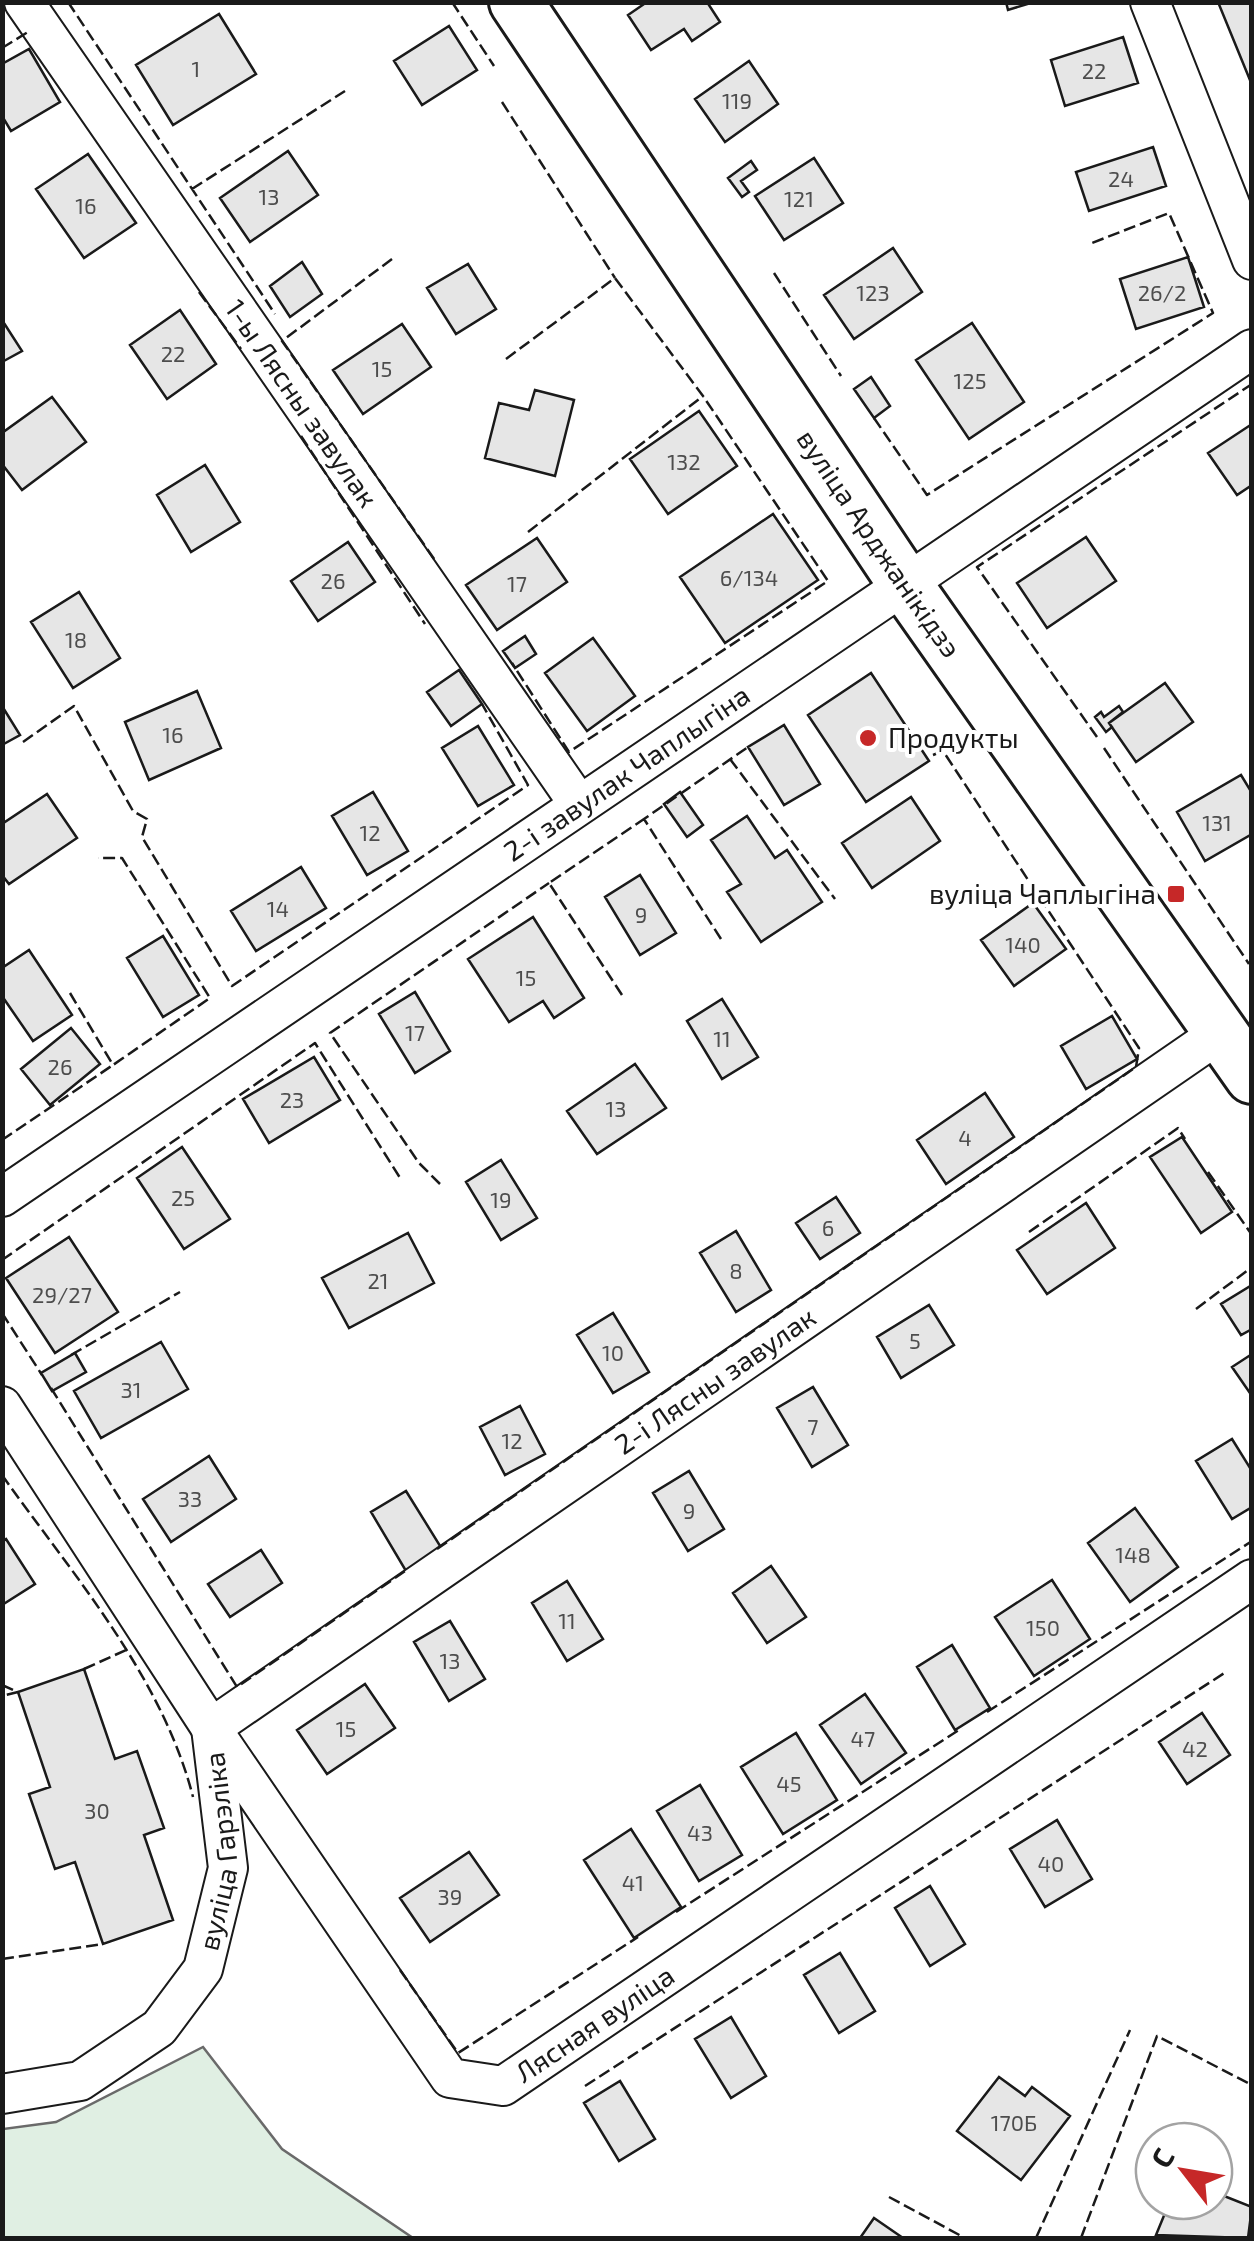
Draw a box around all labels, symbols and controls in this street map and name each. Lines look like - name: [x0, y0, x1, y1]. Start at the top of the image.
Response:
- house number: 1: [192, 55, 200, 81]
- house number: 22: [1082, 57, 1106, 83]
- house number: 119: [722, 87, 752, 113]
- house number: 24: [1108, 165, 1134, 191]
- house number: 13: [259, 183, 280, 209]
- house number: 121: [784, 185, 814, 211]
- house number: 16: [75, 192, 97, 218]
- house number: 123: [856, 279, 890, 305]
- house number: 26/2: [1138, 279, 1186, 305]
- street label: 1-ы Лясны завулак: [219, 292, 386, 513]
- house number: 22: [161, 340, 185, 366]
- house number: 15: [372, 355, 392, 381]
- house number: 125: [954, 367, 986, 393]
- street label: вуліца Арджанікідзэ: [791, 423, 969, 664]
- house number: 132: [667, 448, 701, 474]
- house number: 6/134: [720, 564, 778, 590]
- house number: 26: [321, 567, 345, 593]
- house number: 17: [507, 570, 527, 596]
- house number: 18: [65, 626, 87, 652]
- street label: 2-і завулак Чаплыгіна: [497, 677, 756, 868]
- place label: Продукты: [888, 720, 1019, 754]
- house number: 16: [162, 721, 184, 747]
- marker: Продукты: [857, 727, 879, 749]
- house number: 131: [1202, 809, 1232, 835]
- house number: 12: [359, 819, 381, 845]
- place label: вуліца Чаплыгіна: [929, 876, 1156, 910]
- marker: вуліца Чаплыгіна: [1165, 883, 1187, 905]
- house number: 14: [267, 895, 289, 921]
- house number: 9: [635, 901, 647, 927]
- house number: 140: [1005, 931, 1041, 957]
- house number: 15: [516, 964, 536, 990]
- house number: 17: [405, 1019, 425, 1045]
- house number: 11: [713, 1025, 731, 1051]
- house number: 26: [48, 1053, 72, 1079]
- house number: 23: [280, 1086, 304, 1112]
- house number: 13: [606, 1095, 627, 1121]
- house number: 4: [958, 1124, 972, 1150]
- house number: 25: [171, 1184, 195, 1210]
- house number: 19: [490, 1186, 512, 1212]
- house number: 6: [822, 1214, 834, 1240]
- house number: 8: [729, 1257, 743, 1283]
- house number: 21: [367, 1267, 389, 1293]
- house number: 29/27: [32, 1281, 92, 1307]
- street label: 2-і Лясны завулак: [608, 1299, 822, 1461]
- house number: 5: [909, 1327, 921, 1353]
- house number: 10: [602, 1339, 624, 1365]
- house number: 31: [121, 1376, 142, 1402]
- house number: 7: [807, 1413, 819, 1439]
- house number: 12: [501, 1427, 523, 1453]
- house number: 33: [178, 1485, 202, 1511]
- house number: 9: [683, 1497, 695, 1523]
- house number: 148: [1115, 1541, 1151, 1567]
- house number: 11: [558, 1607, 576, 1633]
- house number: 150: [1026, 1614, 1060, 1640]
- house number: 13: [440, 1647, 461, 1673]
- house number: 15: [336, 1715, 356, 1741]
- house number: 47: [851, 1725, 875, 1751]
- house number: 42: [1182, 1735, 1208, 1761]
- street label: вуліца Гарэліка: [190, 1750, 244, 1954]
- house number: 45: [776, 1770, 802, 1796]
- house number: 30: [84, 1797, 110, 1823]
- house number: 43: [687, 1819, 713, 1845]
- house number: 40: [1038, 1850, 1064, 1876]
- house number: 41: [622, 1869, 644, 1895]
- house number: 39: [438, 1883, 462, 1909]
- street label: Лясная вуліца: [508, 1957, 680, 2089]
- house number: 170Б: [991, 2109, 1037, 2135]
- north arrow: [1134, 2121, 1234, 2221]
- text: С: [1143, 2142, 1181, 2173]

